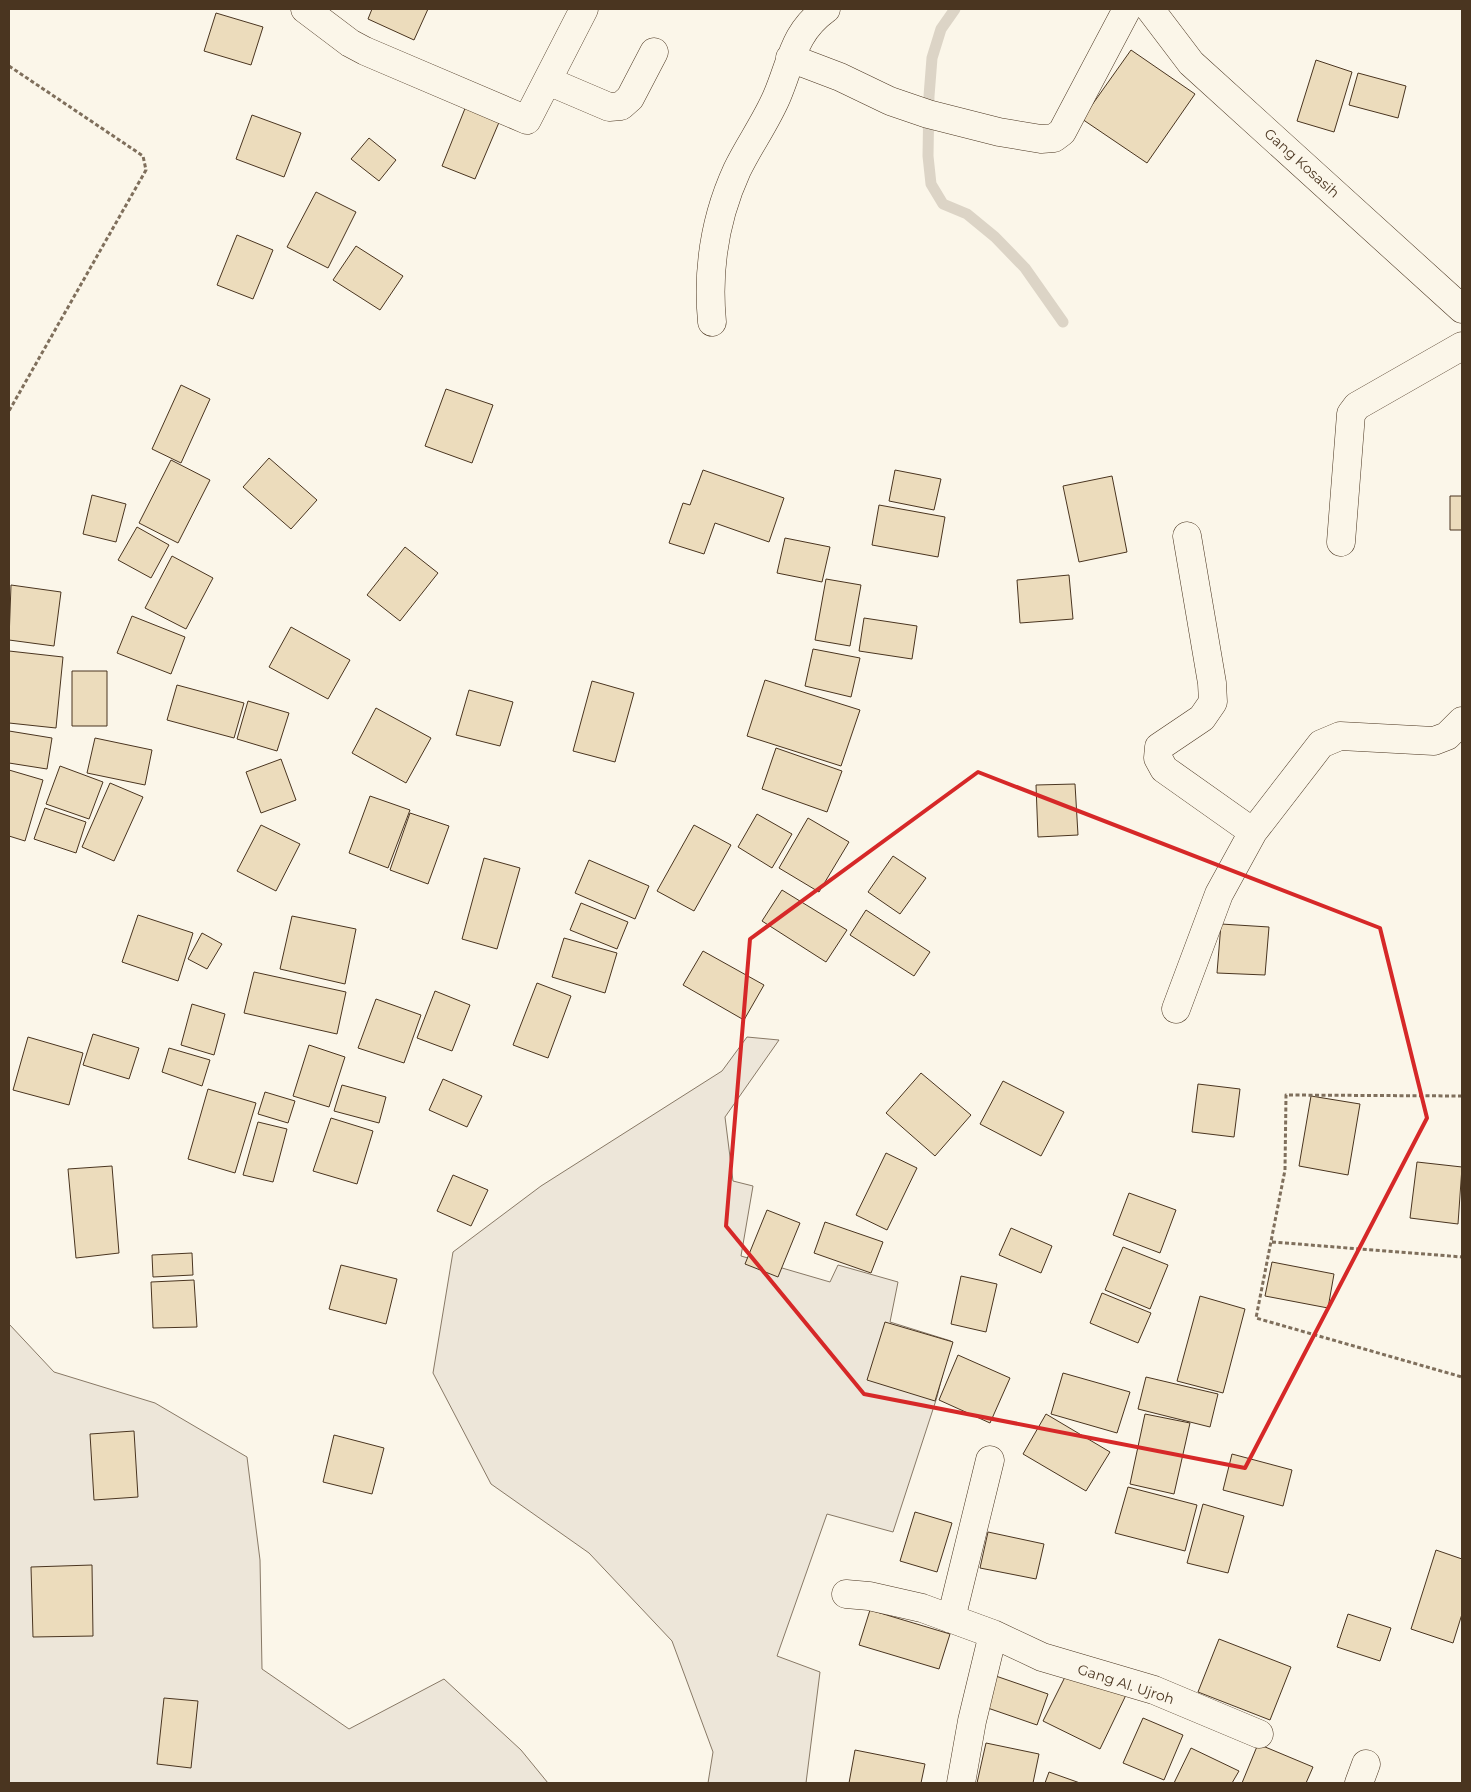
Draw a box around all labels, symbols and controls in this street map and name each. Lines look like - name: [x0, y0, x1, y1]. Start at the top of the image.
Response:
- street label: Gang Kosasih: [1261, 124, 1343, 202]
- street label: Gang Al. Ujroh: [1075, 1660, 1177, 1708]

